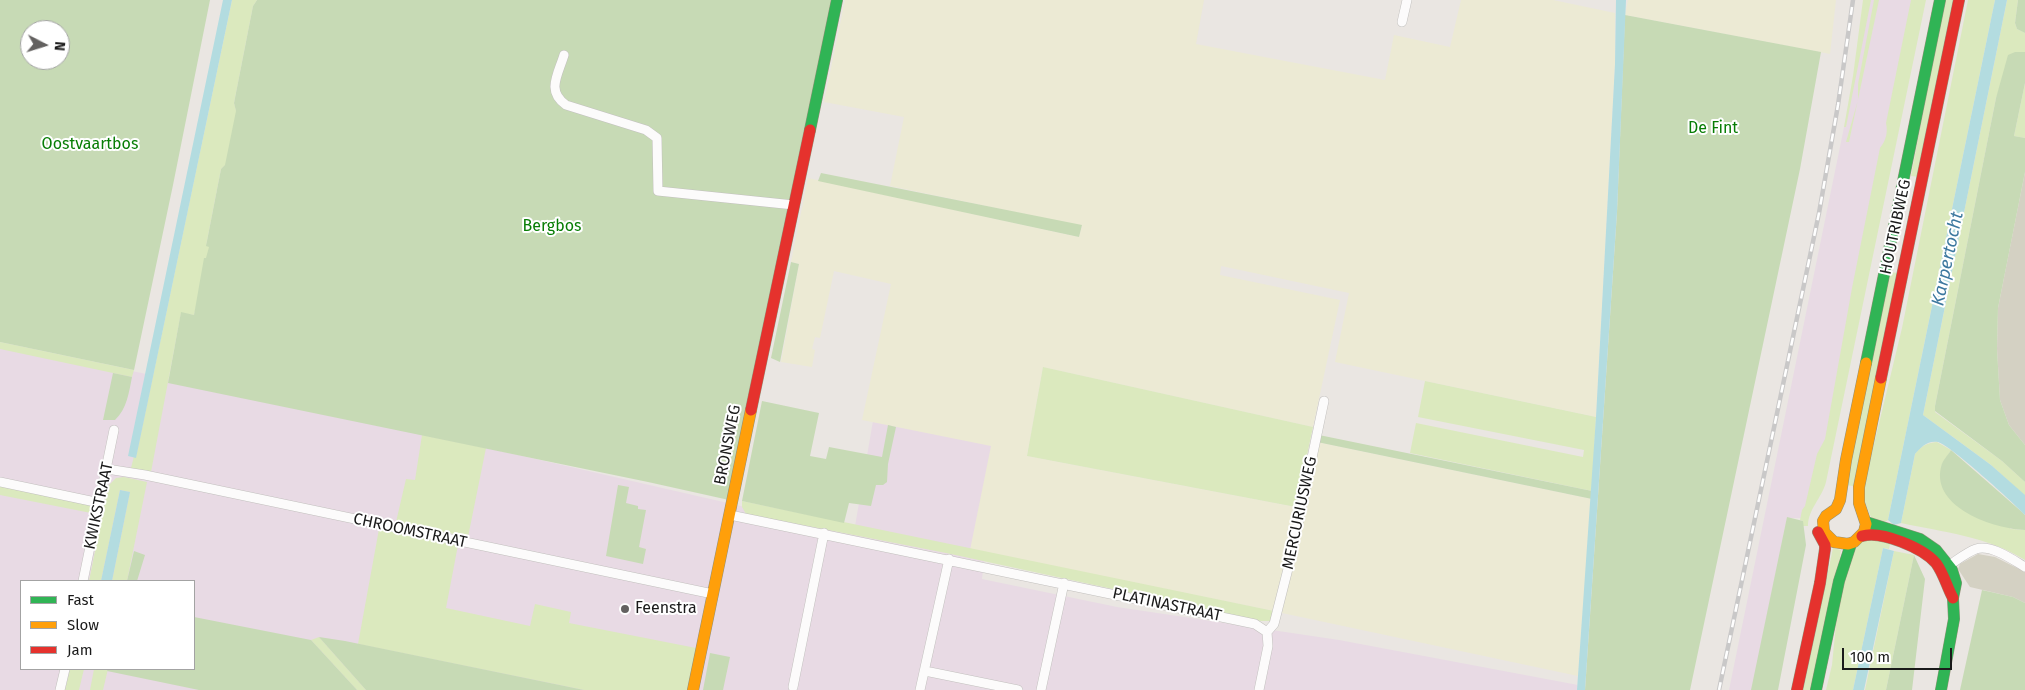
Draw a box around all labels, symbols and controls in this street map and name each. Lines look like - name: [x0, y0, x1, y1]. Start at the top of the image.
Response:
- north arrow: [20, 20, 70, 70]
- text: N: [51, 41, 68, 52]
- park label: De Fint: [1688, 119, 1738, 139]
- park label: Oostvaartbos: [42, 135, 138, 155]
- street label: HOUTRIBWEG: [1877, 178, 1915, 276]
- water label: Karpertocht: [1927, 210, 1969, 308]
- park label: Bergbos: [522, 217, 582, 237]
- street label: BRONSWEG: [711, 403, 745, 487]
- street label: MERCURIUSWEG: [1279, 455, 1321, 571]
- street label: KWIKSTRAAT: [80, 461, 118, 551]
- street label: CHROOMSTRAAT: [351, 510, 469, 552]
- legend: [20, 580, 195, 670]
- street label: PLATINASTRAAT: [1111, 584, 1223, 626]
- text: Fast: [67, 591, 94, 609]
- place label: Feenstra: [635, 599, 697, 619]
- marker: Feenstra: [619, 603, 631, 615]
- text: Slow: [67, 616, 99, 634]
- scale bar: [1845, 638, 1955, 670]
- text: Jam: [67, 641, 93, 659]
- text: 100 m: [1850, 648, 1890, 666]

